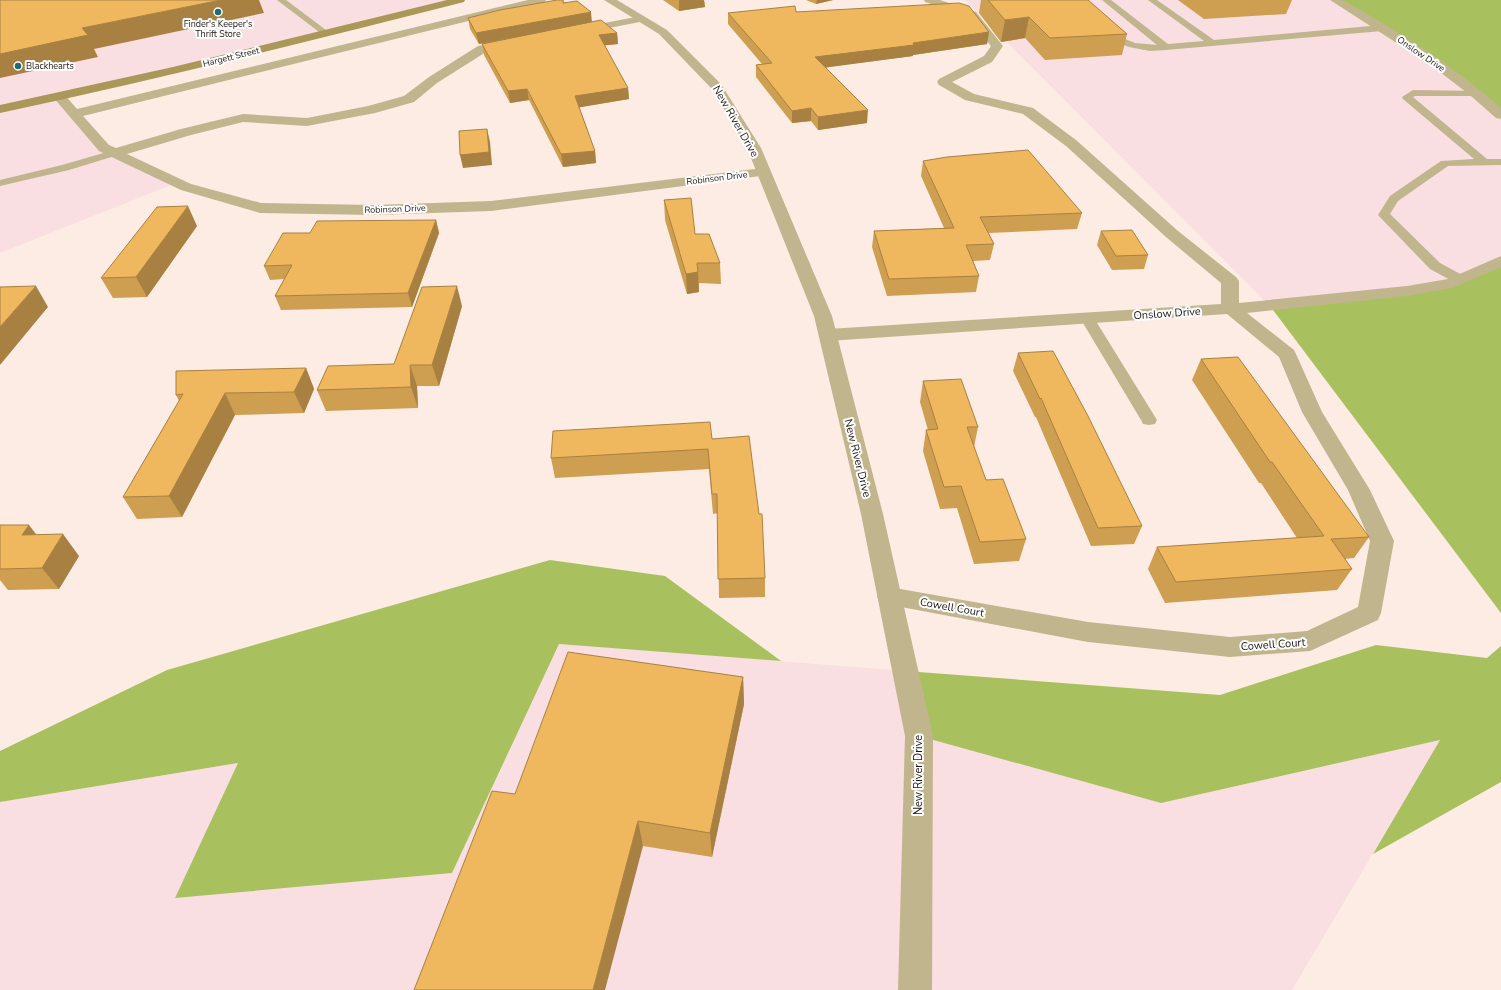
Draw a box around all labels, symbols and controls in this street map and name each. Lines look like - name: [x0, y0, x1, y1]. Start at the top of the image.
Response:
- marker: Finder's Keeper's Thrift Store: [213, 7, 223, 17]
- place label: Finder's Keeper's Thrift Store: [184, 18, 252, 40]
- street label: Onslow Drive: [1395, 34, 1447, 75]
- street label: Hargett Street: [201, 44, 261, 70]
- place label: Blackhearts: [26, 60, 74, 72]
- marker: Blackhearts: [13, 61, 23, 71]
- street label: New River Drive: [709, 83, 762, 160]
- street label: Robinson Drive: [686, 168, 748, 188]
- street label: Robinson Drive: [364, 202, 426, 216]
- street label: Onslow Drive: [1133, 304, 1201, 323]
- street label: New River Drive: [841, 417, 875, 499]
- street label: Cowell Court: [919, 594, 985, 621]
- street label: Cowell Court: [1240, 635, 1306, 654]
- street label: New River Drive: [911, 735, 926, 815]

